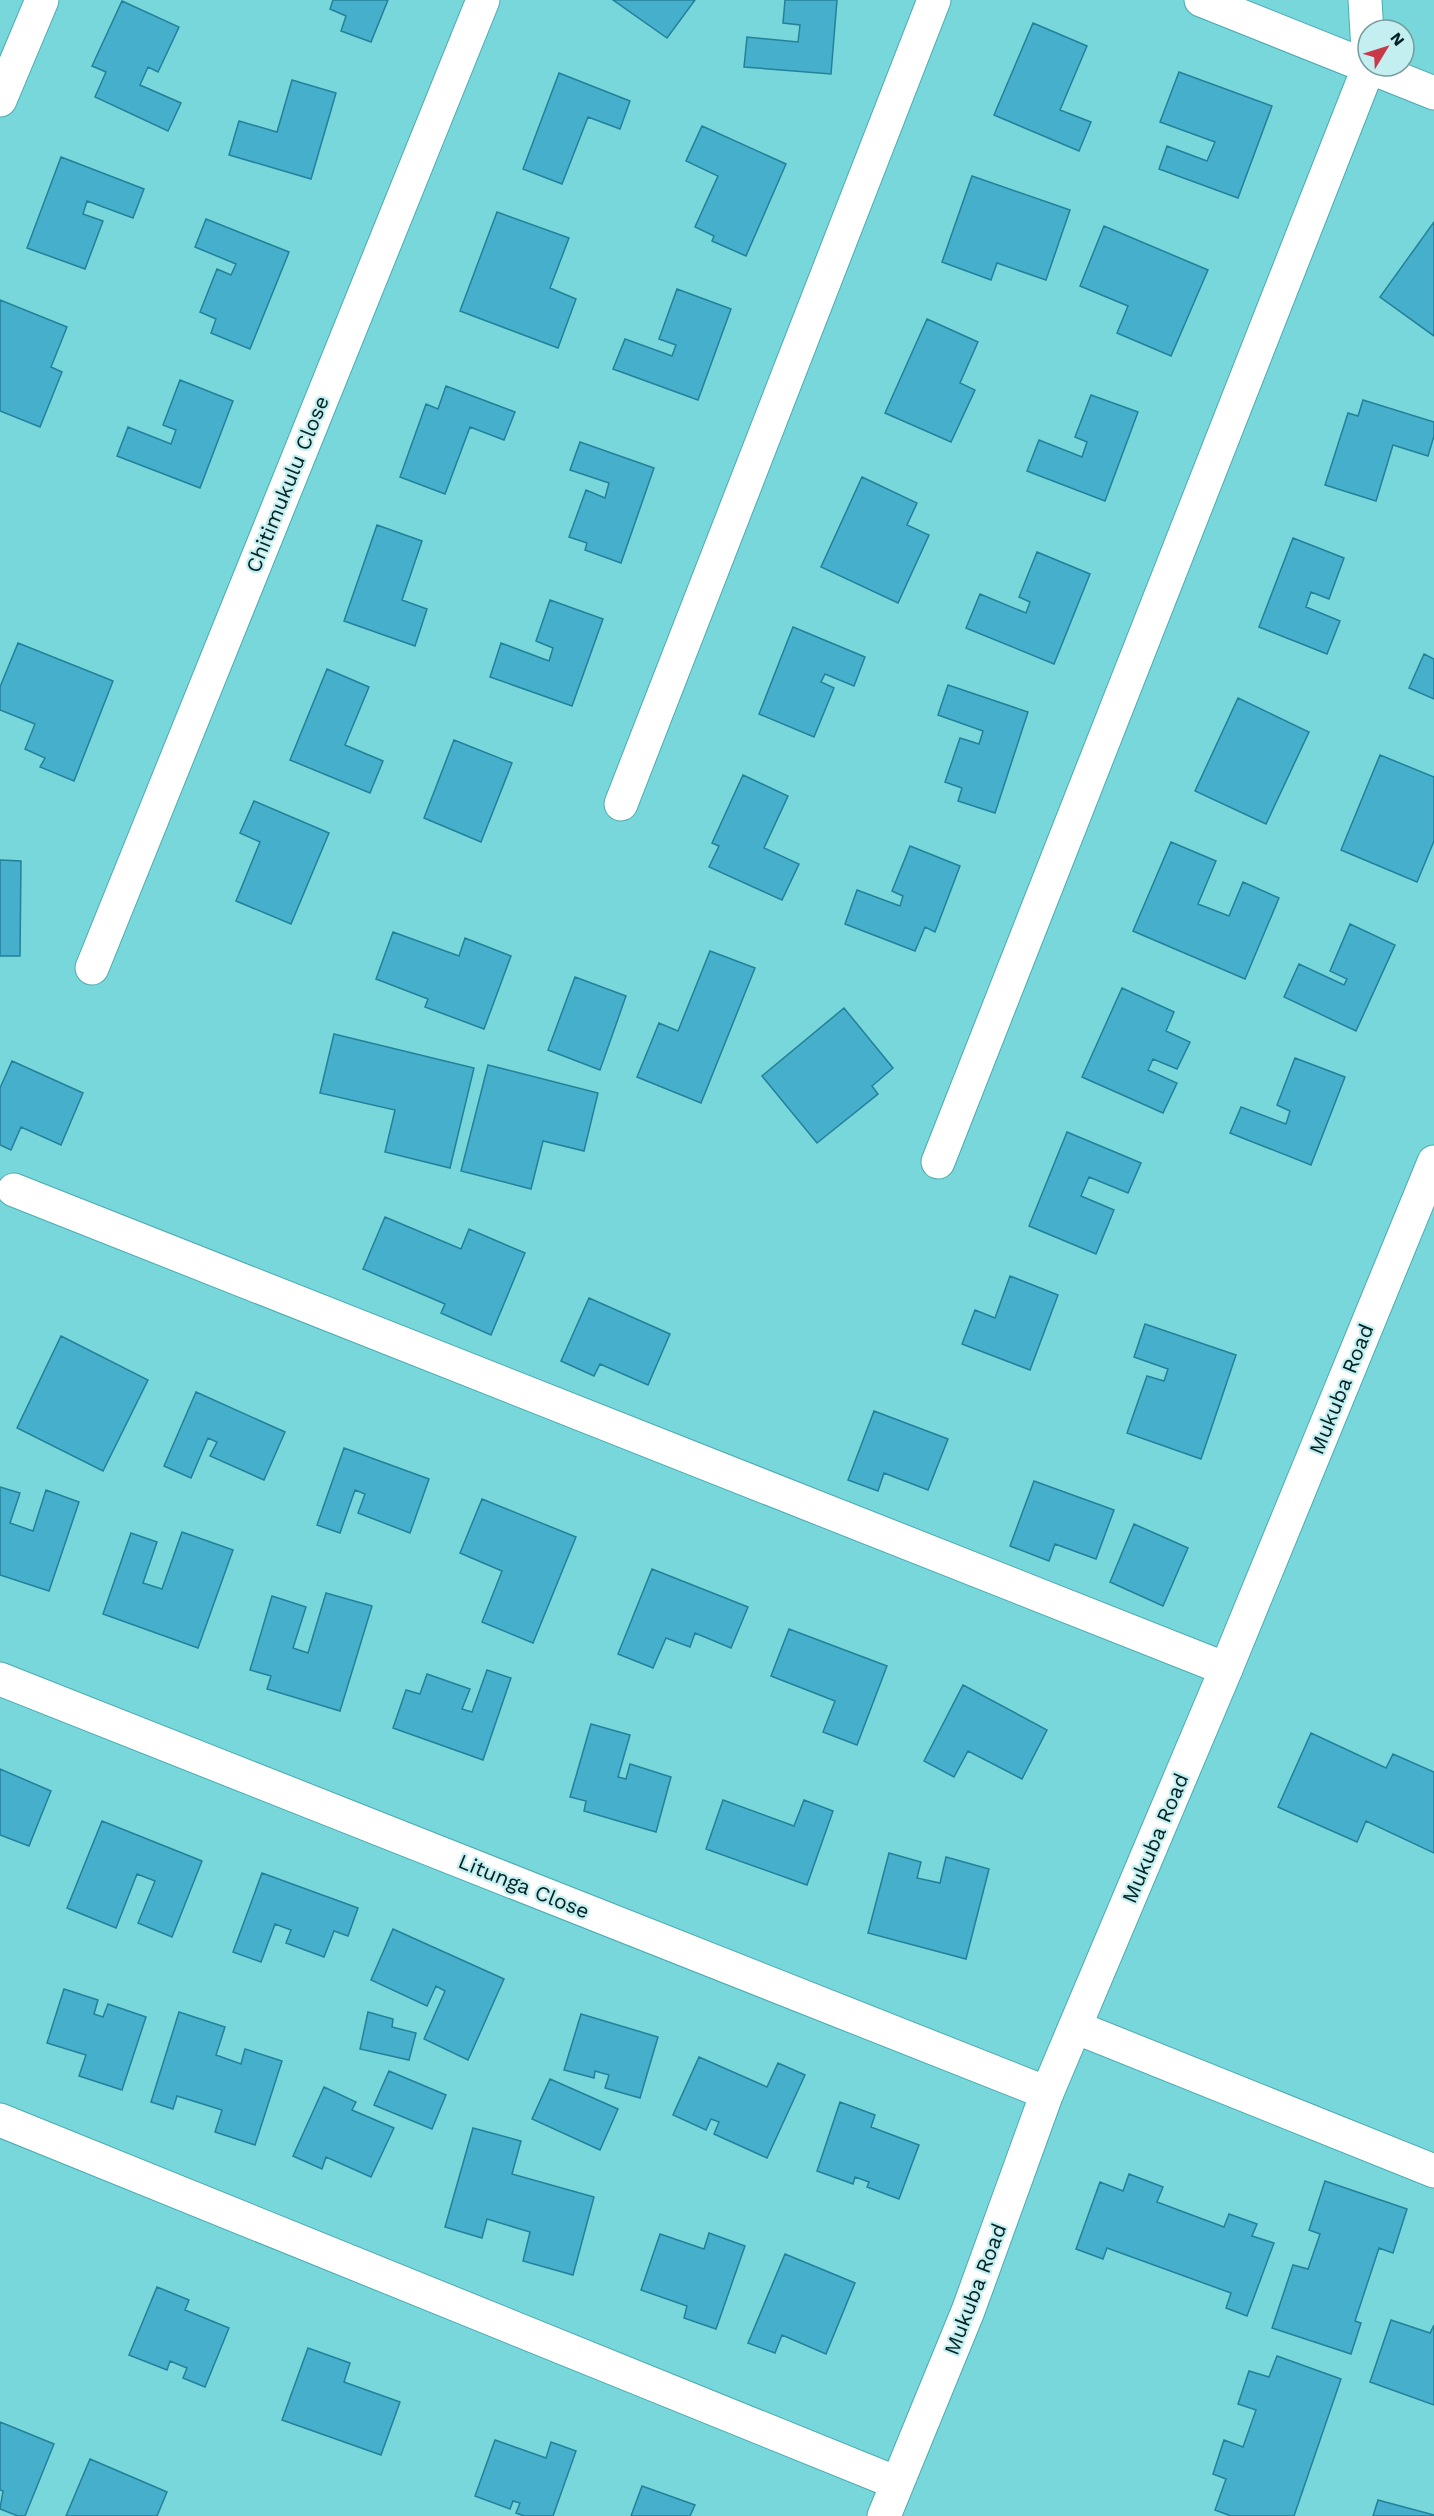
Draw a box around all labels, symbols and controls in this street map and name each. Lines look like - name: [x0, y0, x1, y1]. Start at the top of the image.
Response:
- north arrow: [1356, 18, 1416, 78]
- text: N: [1386, 29, 1409, 50]
- street label: Chitimukulu Close: [240, 392, 334, 576]
- street label: Mukuba Road: [1303, 1320, 1379, 1458]
- street label: Mukuba Road: [1116, 1769, 1194, 1907]
- street label: Litunga Close: [455, 1848, 593, 1924]
- street label: Mukuba Road: [938, 2220, 1012, 2358]

